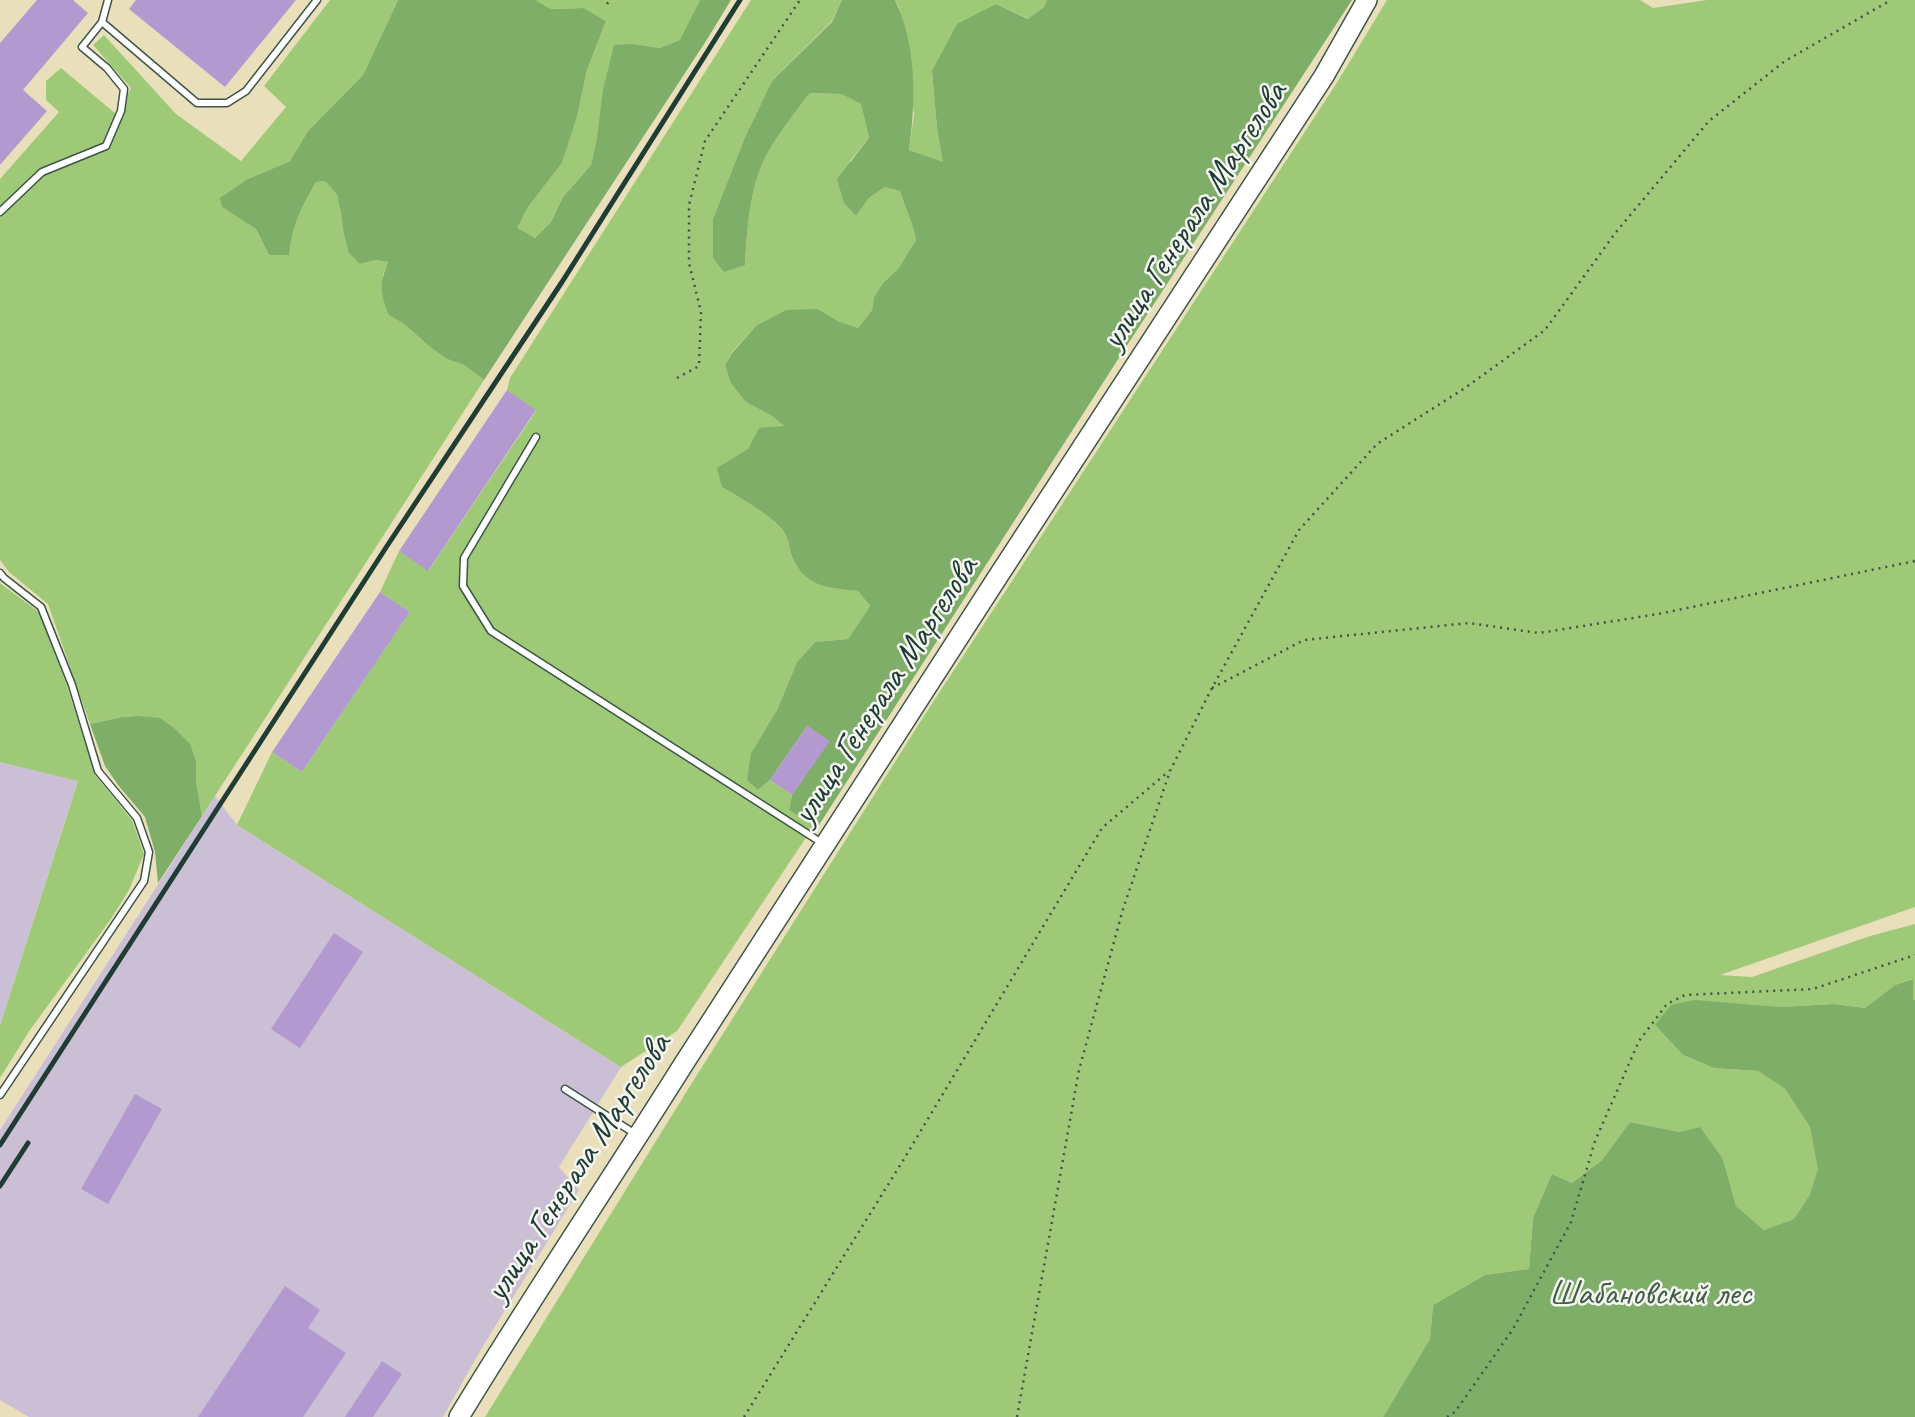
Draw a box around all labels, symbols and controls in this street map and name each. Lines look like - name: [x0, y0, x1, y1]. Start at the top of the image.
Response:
- street label: улица Генерала Маргелова: [1093, 74, 1297, 358]
- street label: улица Генерала Маргелова: [784, 549, 988, 833]
- street label: улица Генерала Маргелова: [477, 1026, 681, 1310]
- park label: Шабановский лес: [1549, 1274, 1751, 1316]

